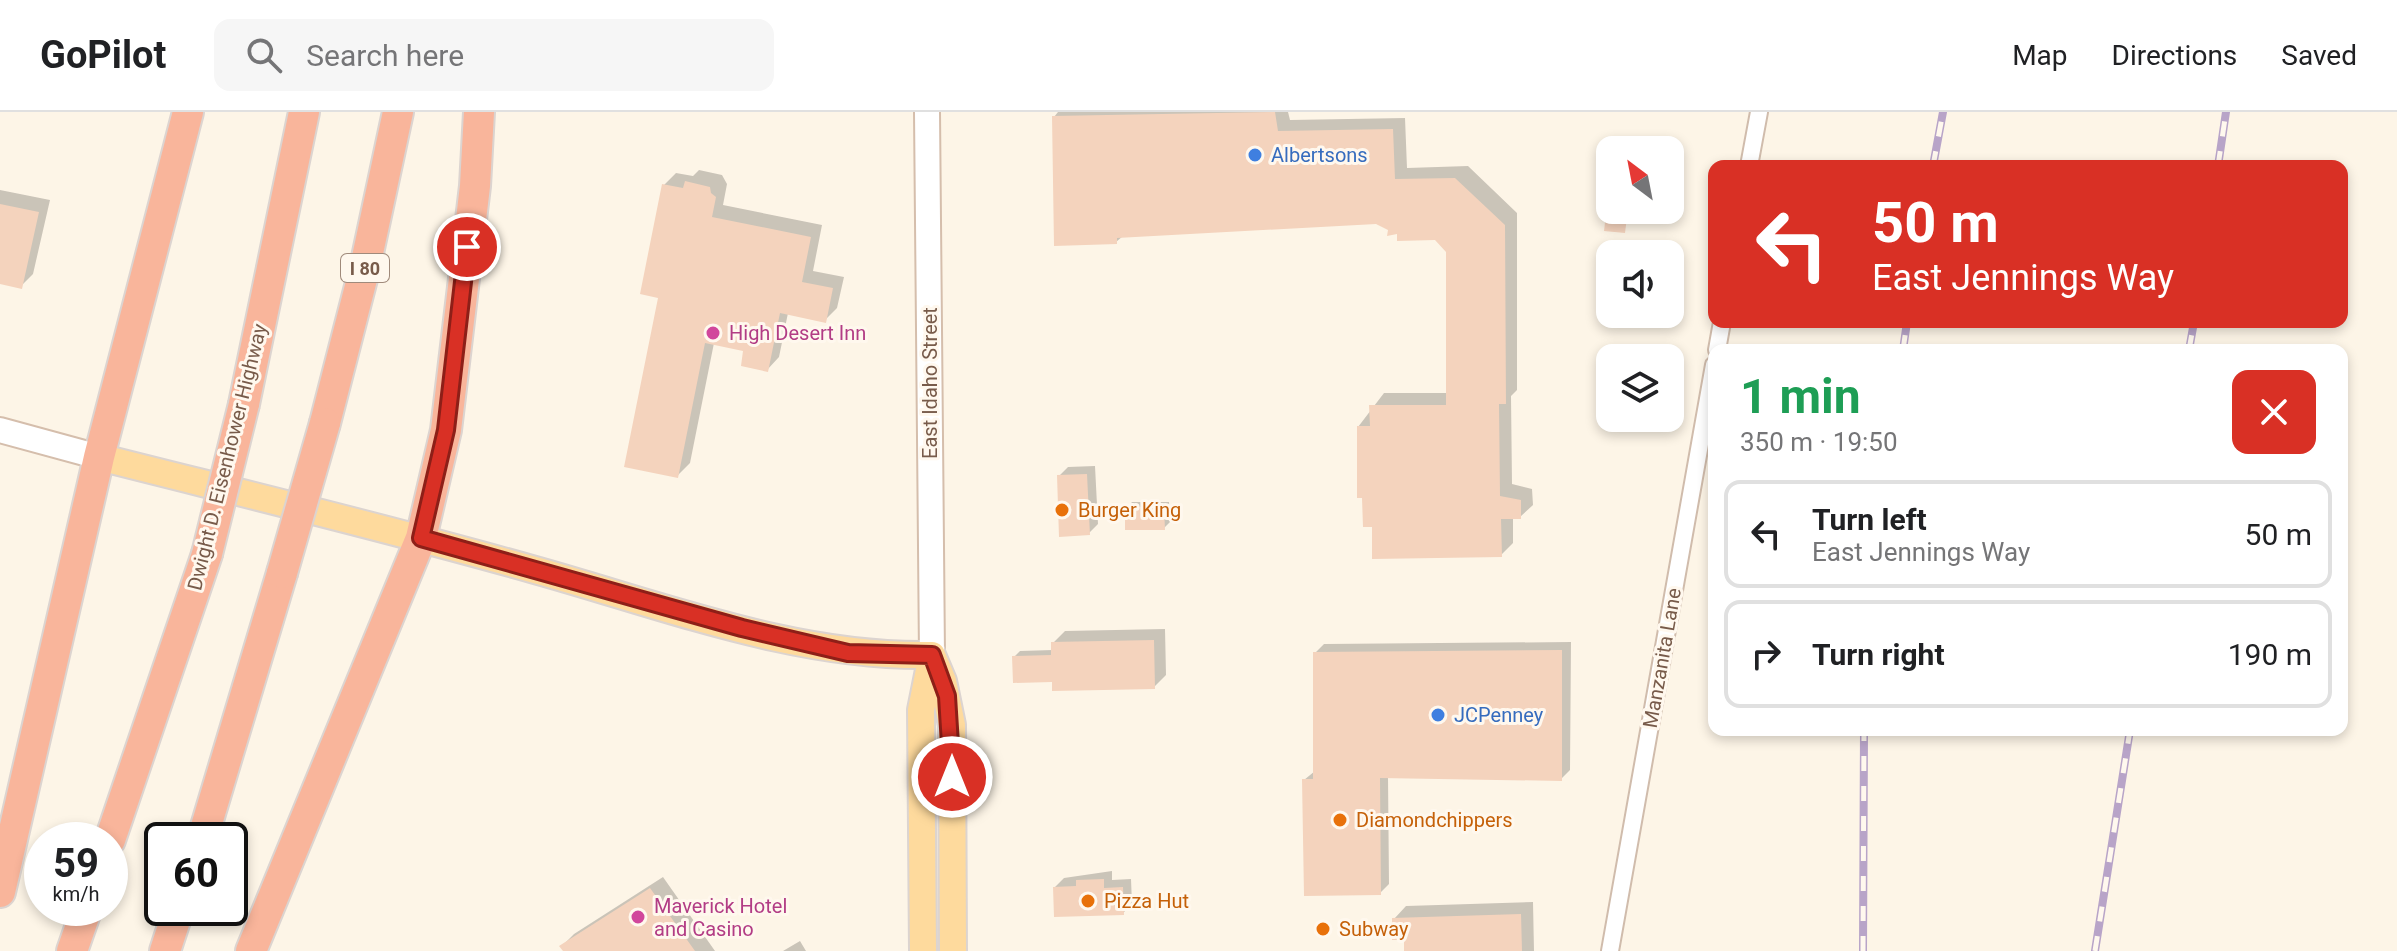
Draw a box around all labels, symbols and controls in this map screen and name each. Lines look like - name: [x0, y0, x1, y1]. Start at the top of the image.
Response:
- search box: [214, 19, 774, 91]
- text: GoPilot: [40, 33, 166, 77]
- icon: search: [242, 33, 286, 77]
- text: Search here: [306, 38, 464, 73]
- text: Map: [2012, 39, 2068, 72]
- text: Directions: [2112, 39, 2237, 72]
- text: Saved: [2281, 39, 2357, 72]
- north arrow: [1596, 136, 1684, 224]
- map controls: [1596, 136, 1684, 432]
- place label: Albertsons: [1271, 143, 1368, 167]
- marker: Albertsons: [1246, 146, 1264, 164]
- text: 50 m: [1872, 190, 1999, 256]
- icon: left: [1740, 192, 1844, 296]
- pin: [433, 213, 501, 281]
- icon: arrive: [445, 225, 489, 269]
- button: sound: [1596, 240, 1684, 328]
- road number: I 80: [341, 254, 389, 282]
- text: East Jennings Way: [1872, 257, 2174, 299]
- street label: East Idaho Street: [918, 307, 942, 459]
- street label: Dwight D. Eisenhower Highway: [182, 321, 272, 593]
- place label: High Desert Inn: [729, 321, 866, 345]
- marker: High Desert Inn: [704, 324, 722, 342]
- button: layers: [1596, 344, 1684, 432]
- text: 1 min: [1740, 368, 1861, 425]
- button: close: [2232, 370, 2316, 454]
- text: 350 m · 19:50: [1740, 427, 1898, 457]
- place label: Burger King: [1078, 498, 1181, 522]
- marker: Burger King: [1053, 501, 1071, 519]
- text: Turn left: [1812, 502, 1927, 537]
- icon: left: [1744, 512, 1788, 556]
- text: 50 m: [2245, 517, 2312, 552]
- text: East Jennings Way: [1812, 537, 2030, 567]
- street label: Manzanita Lane: [1638, 586, 1686, 730]
- icon: right: [1744, 632, 1788, 676]
- text: Turn right: [1812, 637, 1945, 672]
- text: 190 m: [2228, 637, 2312, 672]
- place label: JCPenney: [1454, 703, 1544, 727]
- marker: JCPenney: [1429, 706, 1447, 724]
- position arrow: [910, 735, 994, 819]
- place label: Diamondchippers: [1356, 808, 1513, 832]
- marker: Diamondchippers: [1331, 811, 1349, 829]
- speed limit sign: 60: [144, 822, 248, 926]
- text: 59: [53, 840, 99, 887]
- text: km/h: [53, 882, 99, 906]
- place label: Pizza Hut: [1104, 889, 1189, 913]
- marker: Pizza Hut: [1079, 892, 1097, 910]
- place label: Maverick Hotel and Casino: [654, 894, 787, 941]
- marker: Maverick Hotel and Casino: [629, 908, 647, 926]
- place label: Subway: [1339, 917, 1409, 941]
- marker: Subway: [1314, 920, 1332, 938]

